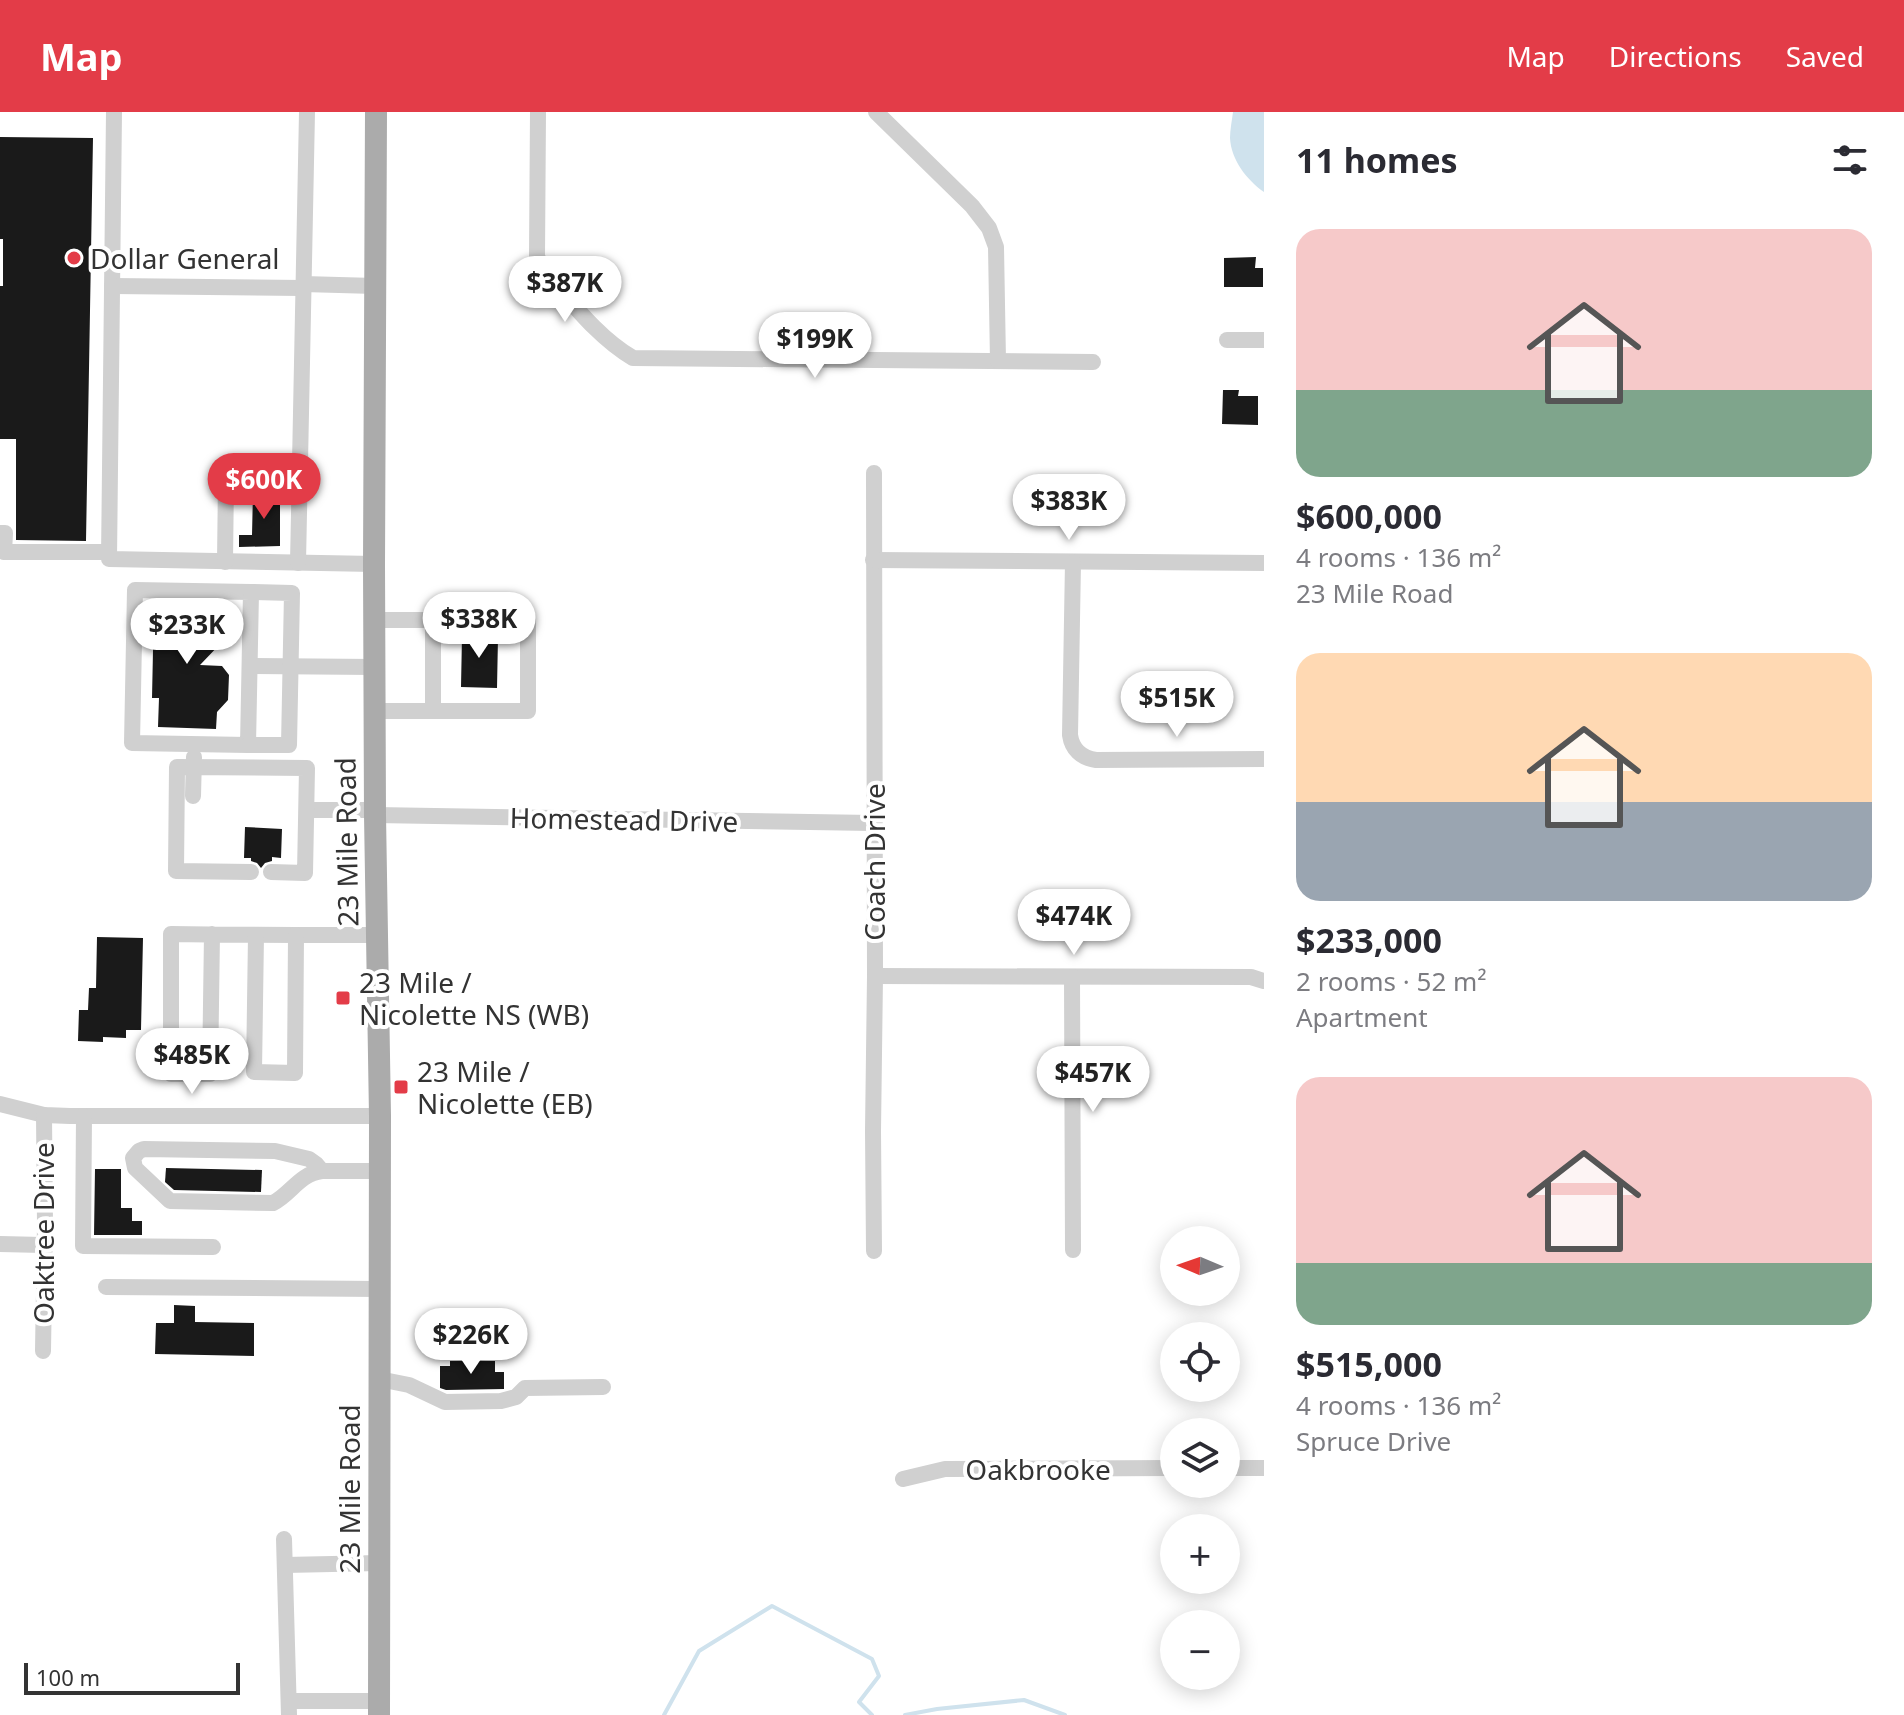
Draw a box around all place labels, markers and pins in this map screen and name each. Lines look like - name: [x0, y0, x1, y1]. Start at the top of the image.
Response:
- place label: Dollar General: [90, 239, 280, 277]
- marker: Dollar General: [65, 249, 83, 267]
- pin: $387K: [509, 256, 621, 324]
- pin: $199K: [759, 312, 871, 380]
- pin: $600K: [208, 453, 320, 521]
- pin: $383K: [1013, 474, 1125, 542]
- pin: $338K: [423, 592, 535, 660]
- pin: $233K: [131, 598, 243, 666]
- pin: $515K: [1121, 671, 1233, 739]
- pin: $474K: [1018, 889, 1130, 957]
- place label: 23 Mile / Nicolette NS (WB): [359, 963, 589, 1033]
- marker: 23 Mile / Nicolette NS (WB): [334, 989, 352, 1007]
- pin: $485K: [136, 1028, 248, 1096]
- pin: $457K: [1037, 1046, 1149, 1114]
- place label: 23 Mile / Nicolette (EB): [417, 1052, 593, 1122]
- marker: 23 Mile / Nicolette (EB): [392, 1078, 410, 1096]
- pin: $226K: [415, 1308, 527, 1376]

